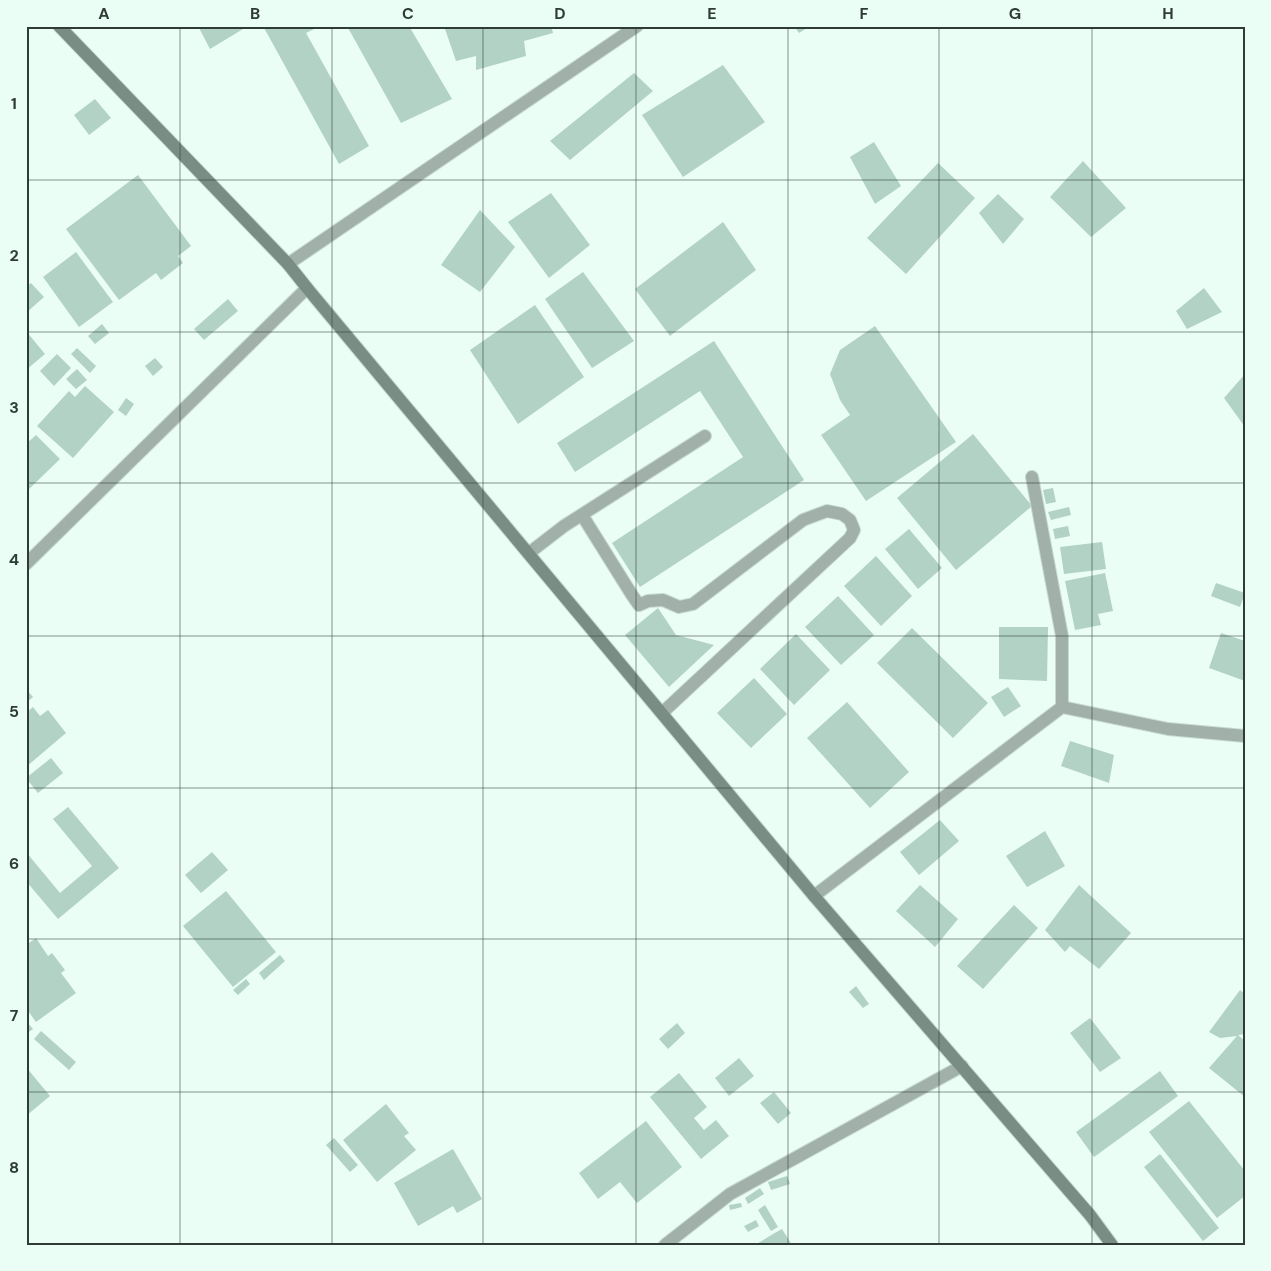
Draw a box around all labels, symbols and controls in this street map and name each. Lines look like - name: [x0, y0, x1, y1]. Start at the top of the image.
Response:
- text: A: [98, 3, 110, 24]
- text: B: [250, 3, 260, 24]
- text: C: [402, 3, 414, 24]
- text: D: [554, 3, 566, 24]
- text: E: [707, 3, 717, 24]
- text: F: [860, 3, 869, 24]
- text: G: [1009, 3, 1021, 24]
- text: H: [1162, 3, 1174, 24]
- text: 1: [11, 93, 17, 114]
- text: 2: [9, 245, 19, 266]
- text: 3: [9, 397, 19, 418]
- text: 4: [9, 549, 19, 570]
- text: 5: [9, 701, 19, 722]
- text: 6: [9, 853, 19, 874]
- text: 7: [10, 1005, 19, 1026]
- text: 8: [9, 1157, 19, 1178]

